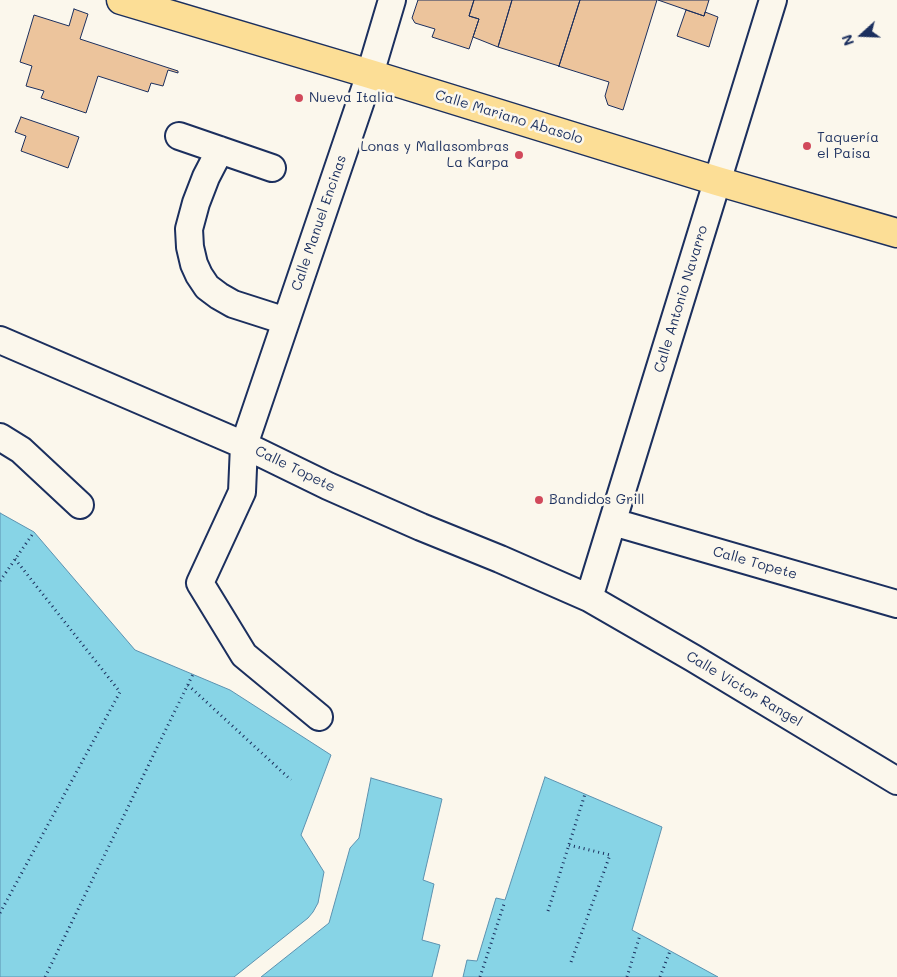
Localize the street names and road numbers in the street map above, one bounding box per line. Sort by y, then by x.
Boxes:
street label: Calle Mariano Abasolo [433,87,585,147]
street label: Calle Manuel Encinas [288,153,350,293]
street label: Calle Antonio Navarro [651,223,711,375]
street label: Calle Topete [252,442,338,496]
street label: Calle Topete [711,543,799,583]
street label: Calle Victor Rangel [683,648,805,730]

